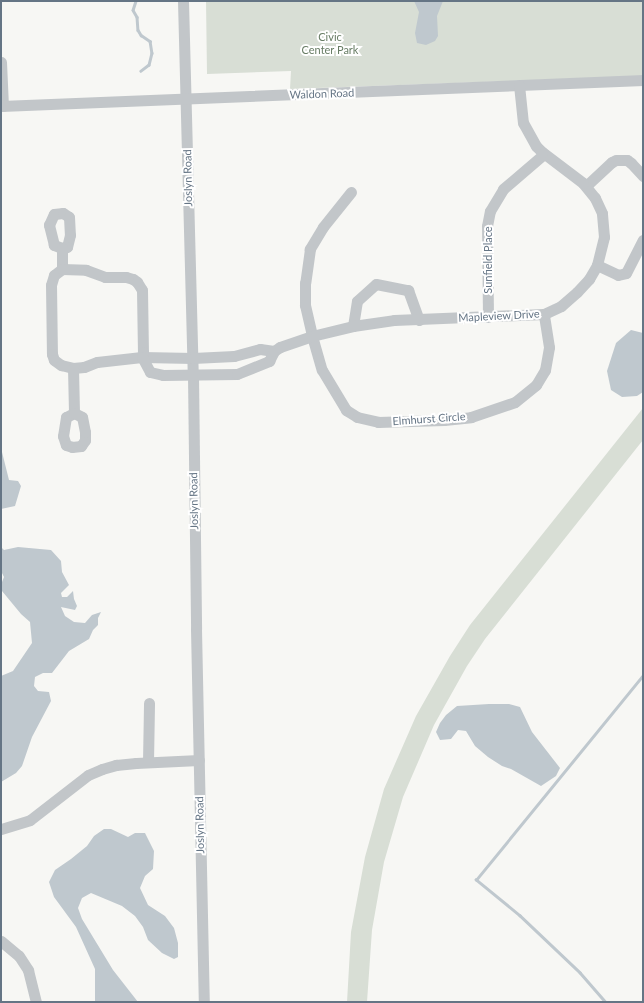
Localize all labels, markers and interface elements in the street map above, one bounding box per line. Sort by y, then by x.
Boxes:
park label: Civic Center Park [301,31,359,57]
street label: Waldon Road [289,86,355,102]
street label: Joslyn Road [181,149,195,207]
street label: Sunfield Place [481,226,495,294]
street label: Mapleview Drive [458,307,540,325]
street label: Elmhurst Circle [392,410,466,428]
street label: Joslyn Road [187,472,201,530]
street label: Joslyn Road [193,796,207,854]

